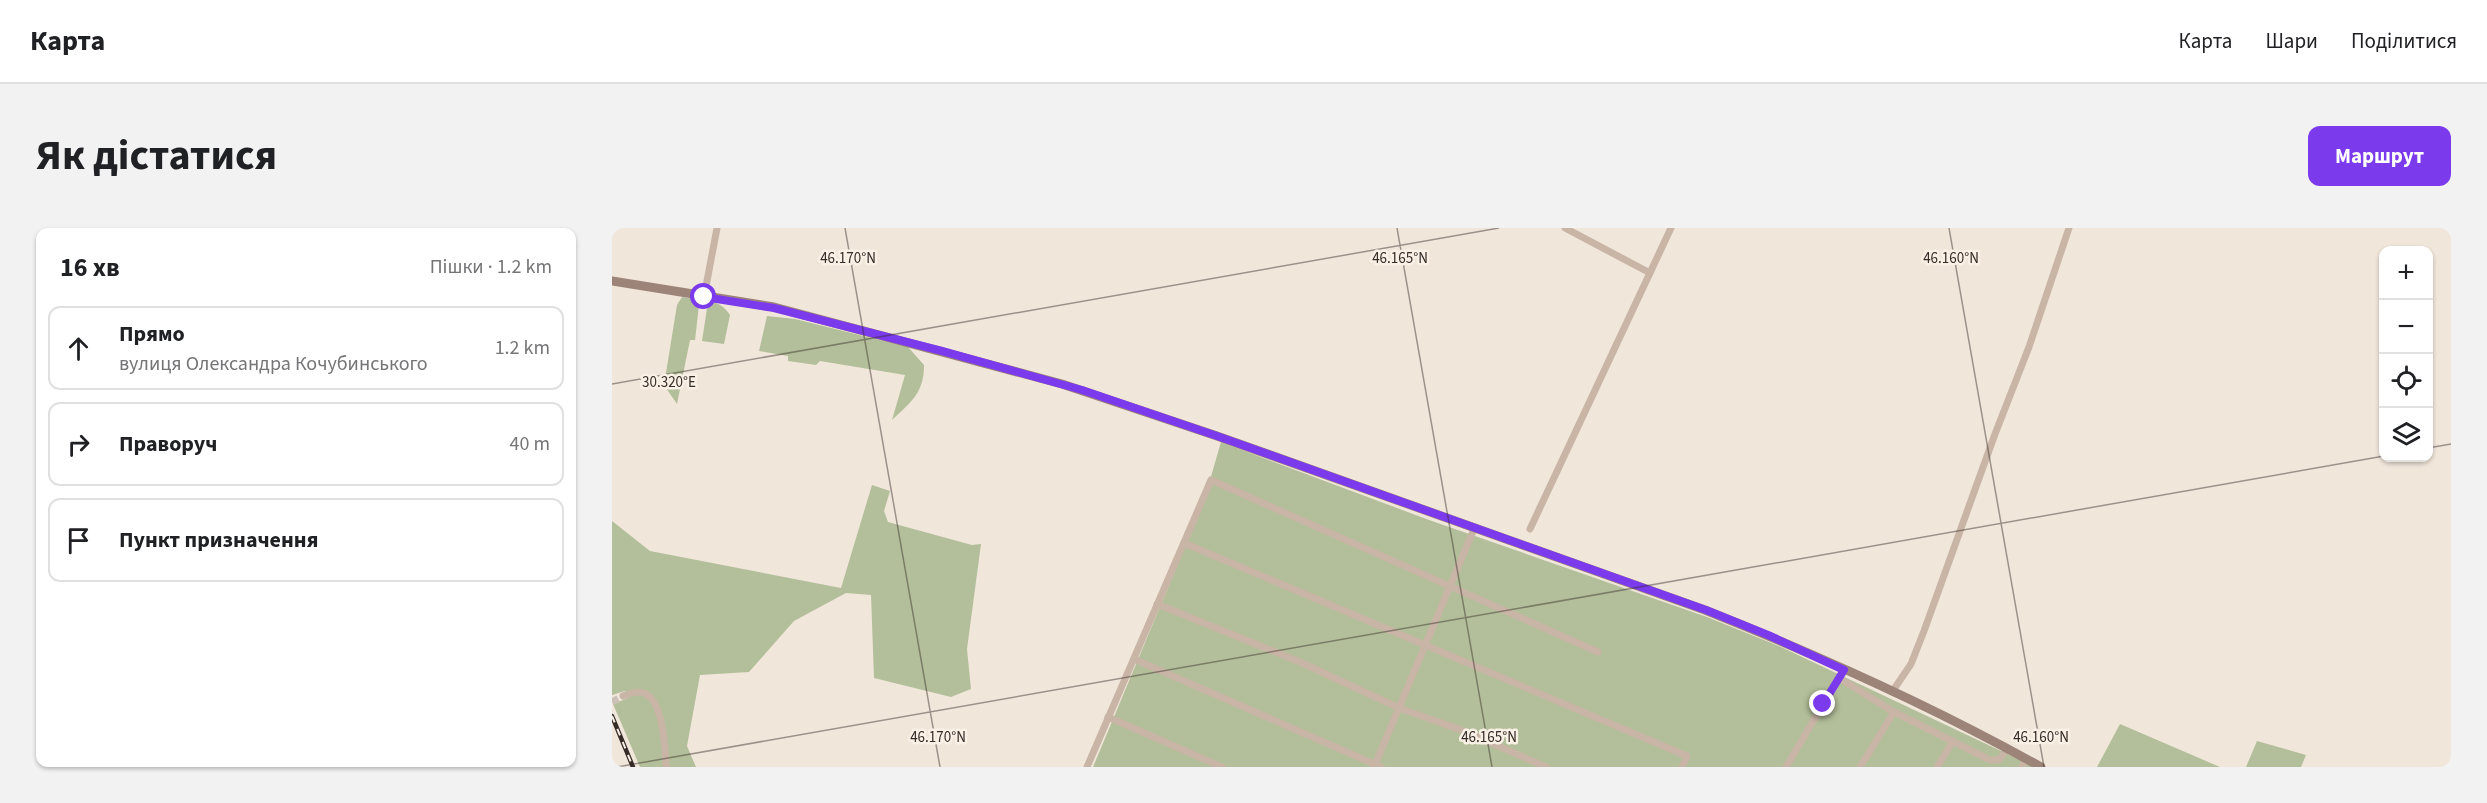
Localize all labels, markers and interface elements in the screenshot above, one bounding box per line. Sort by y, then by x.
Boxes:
text: Карта [30,21,105,61]
text: Карта [2179,26,2232,56]
text: Шари [2265,26,2318,56]
text: Поділитися [2351,26,2457,56]
text: Як дістатися [36,126,277,186]
button: Маршрут [2308,126,2451,186]
map controls [2379,246,2433,462]
button: + [2379,246,2433,300]
text: 46.170°N [820,248,876,269]
text: 46.165°N [1372,248,1428,269]
text: 46.160°N [1923,248,1979,269]
text: 16 хв [60,249,120,286]
text: Пішки · 1.2 km [430,253,552,281]
route start [690,283,716,309]
button: − [2379,300,2433,354]
text: Прямо [119,318,185,350]
icon: ahead [62,332,95,365]
text: 1.2 km [495,334,550,362]
text: вулиця Олександра Кочубинського [119,350,428,378]
button: locate [2379,354,2433,408]
text: 30.320°E [642,372,696,393]
button: layers [2379,408,2433,462]
icon: right [62,428,95,461]
text: Праворуч [119,428,217,460]
text: 40 m [510,430,550,458]
icon: arrive [62,524,95,557]
text: Пункт призначення [119,524,319,556]
route end [1809,690,1835,716]
text: 46.170°N [910,727,966,748]
text: 46.165°N [1461,727,1517,748]
text: 46.160°N [2013,727,2069,748]

